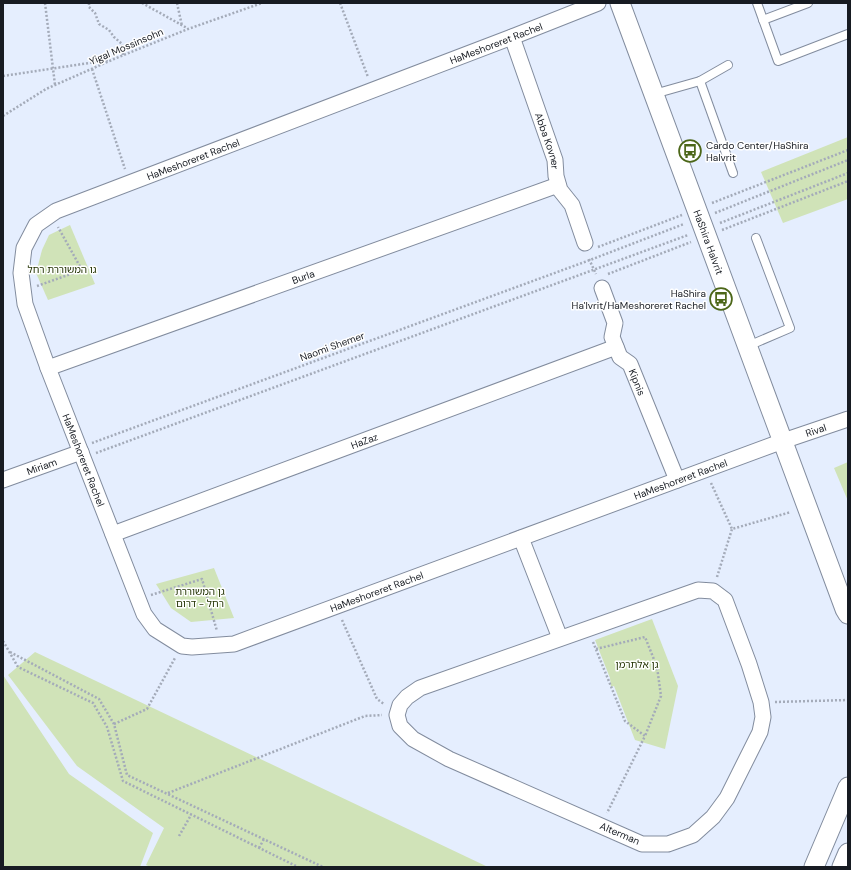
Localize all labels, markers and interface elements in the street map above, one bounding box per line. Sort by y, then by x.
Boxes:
street label: HaMeshoreret Rachel [448,20,544,67]
street label: Yigal Mossinsohn [87,25,165,68]
street label: Abba Kovner [532,111,562,170]
street label: HaMeshoreret Rachel [145,136,241,183]
bus stop icon: Cardo Center/HaShira HaIvrit [677,138,703,164]
place label: Cardo Center/HaShira HaIvrit [706,139,809,164]
street label: HaShira HaIvrit [690,208,726,276]
park label: גו המשוררת רחל [27,263,97,276]
street label: Burla [290,267,316,287]
bus stop icon: HaShira Ha'Ivrit/HaMeshoreret Rachel [708,286,734,312]
place label: HaShira Ha'Ivrit/HaMeshoreret Rachel [572,287,706,312]
street label: Naomi Shemer [298,329,367,364]
street label: Kipnis [626,367,648,398]
street label: HaMeshoreret Rachel [59,412,107,508]
street label: Rival [804,421,828,440]
street label: HaZaz [349,430,380,452]
street label: Miriam [25,455,59,478]
street label: HaMeshoreret Rachel [632,456,729,503]
street label: HaMeshoreret Rachel [328,569,425,615]
park label: גן המשוררת רחל - דרום [175,585,225,610]
park label: גן אלתרמן [616,658,659,671]
street label: Alterman [598,819,642,848]

